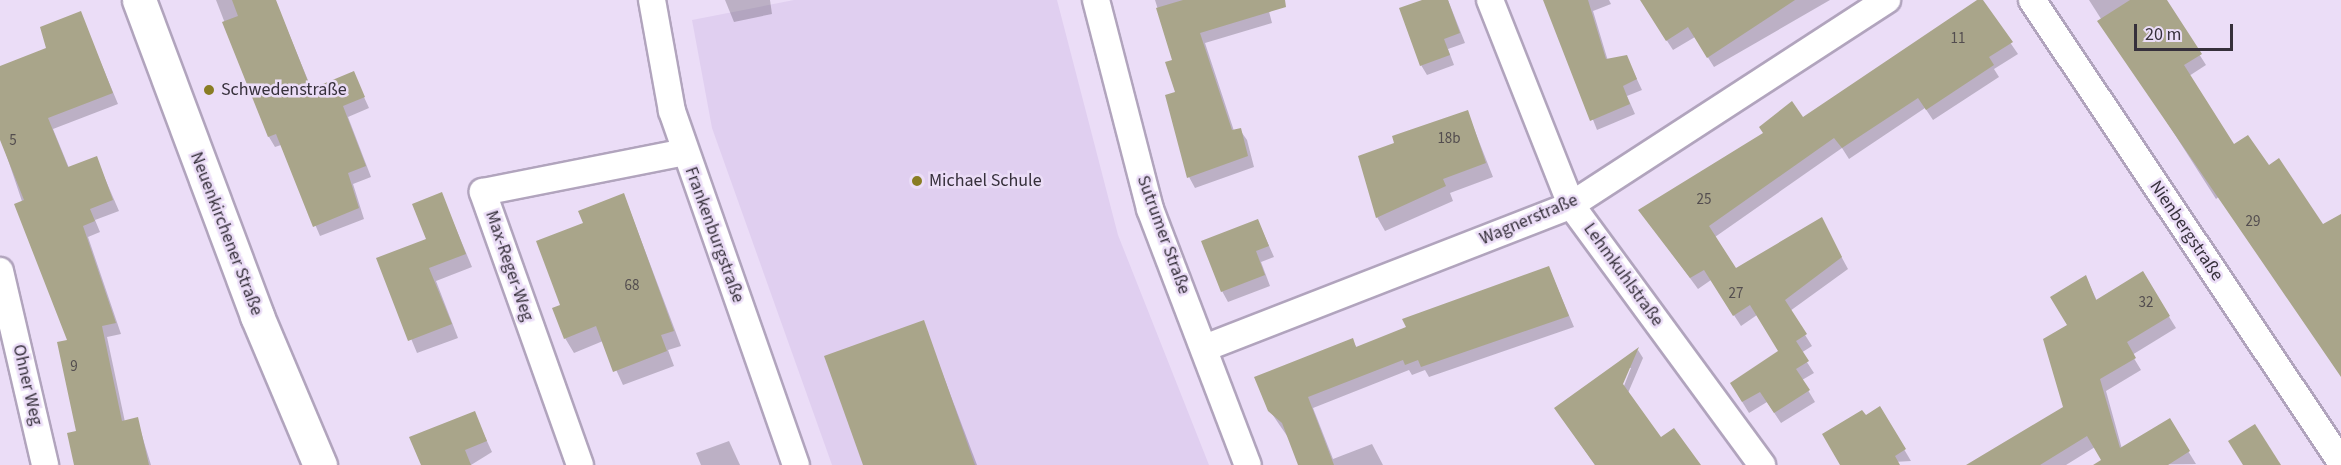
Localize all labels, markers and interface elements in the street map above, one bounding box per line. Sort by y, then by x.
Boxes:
scale bar [2137,12,2236,50]
text: 20 m [2145,22,2181,47]
house number: 11 [1951,30,1965,48]
place label: Schwedenstraße [221,79,347,101]
marker: Schwedenstraße [202,83,216,97]
house number: 18b [1437,130,1461,148]
house number: 5 [9,132,17,150]
street label: Neuenkirchener Straße [185,149,267,319]
street label: Frankenburgstraße [679,164,749,306]
place label: Michael Schule [929,170,1042,192]
street label: Sutrumer Straße [1132,173,1194,297]
marker: Michael Schule [910,174,924,188]
street label: Nienbergstraße [2145,177,2227,285]
street label: Wagnerstraße [1477,190,1581,250]
house number: 25 [1697,191,1711,209]
street label: Max-Reger-Weg [480,208,538,324]
house number: 29 [2246,213,2260,231]
street label: Lehmkuhlstraße [1578,219,1668,331]
house number: 68 [625,277,639,295]
house number: 27 [1729,285,1743,303]
house number: 32 [2139,294,2153,312]
street label: Ohner Weg [7,342,47,428]
house number: 9 [70,358,78,376]

